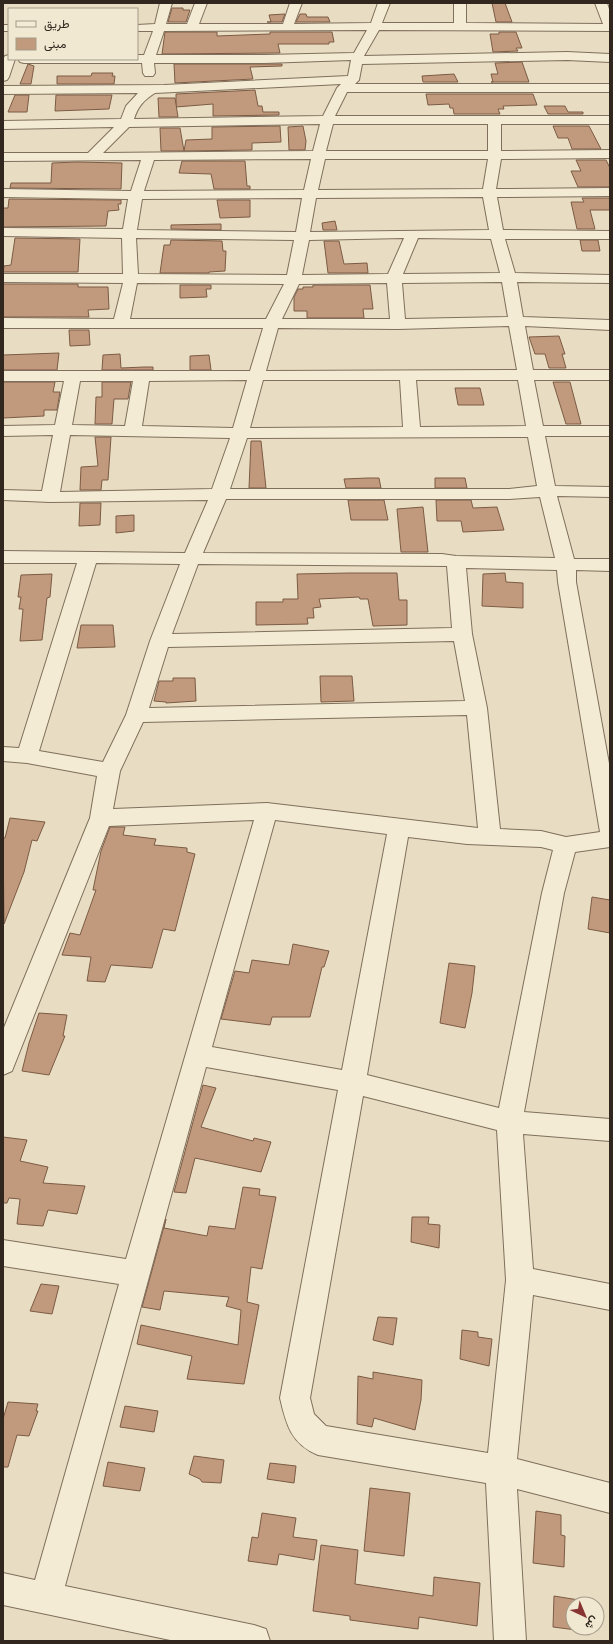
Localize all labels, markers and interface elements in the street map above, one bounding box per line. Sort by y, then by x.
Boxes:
legend [8,8,138,60]
text: طريق [44,17,70,32]
text: مبنى [44,37,66,52]
north arrow [565,1596,605,1636]
text: ش [582,1614,601,1632]

